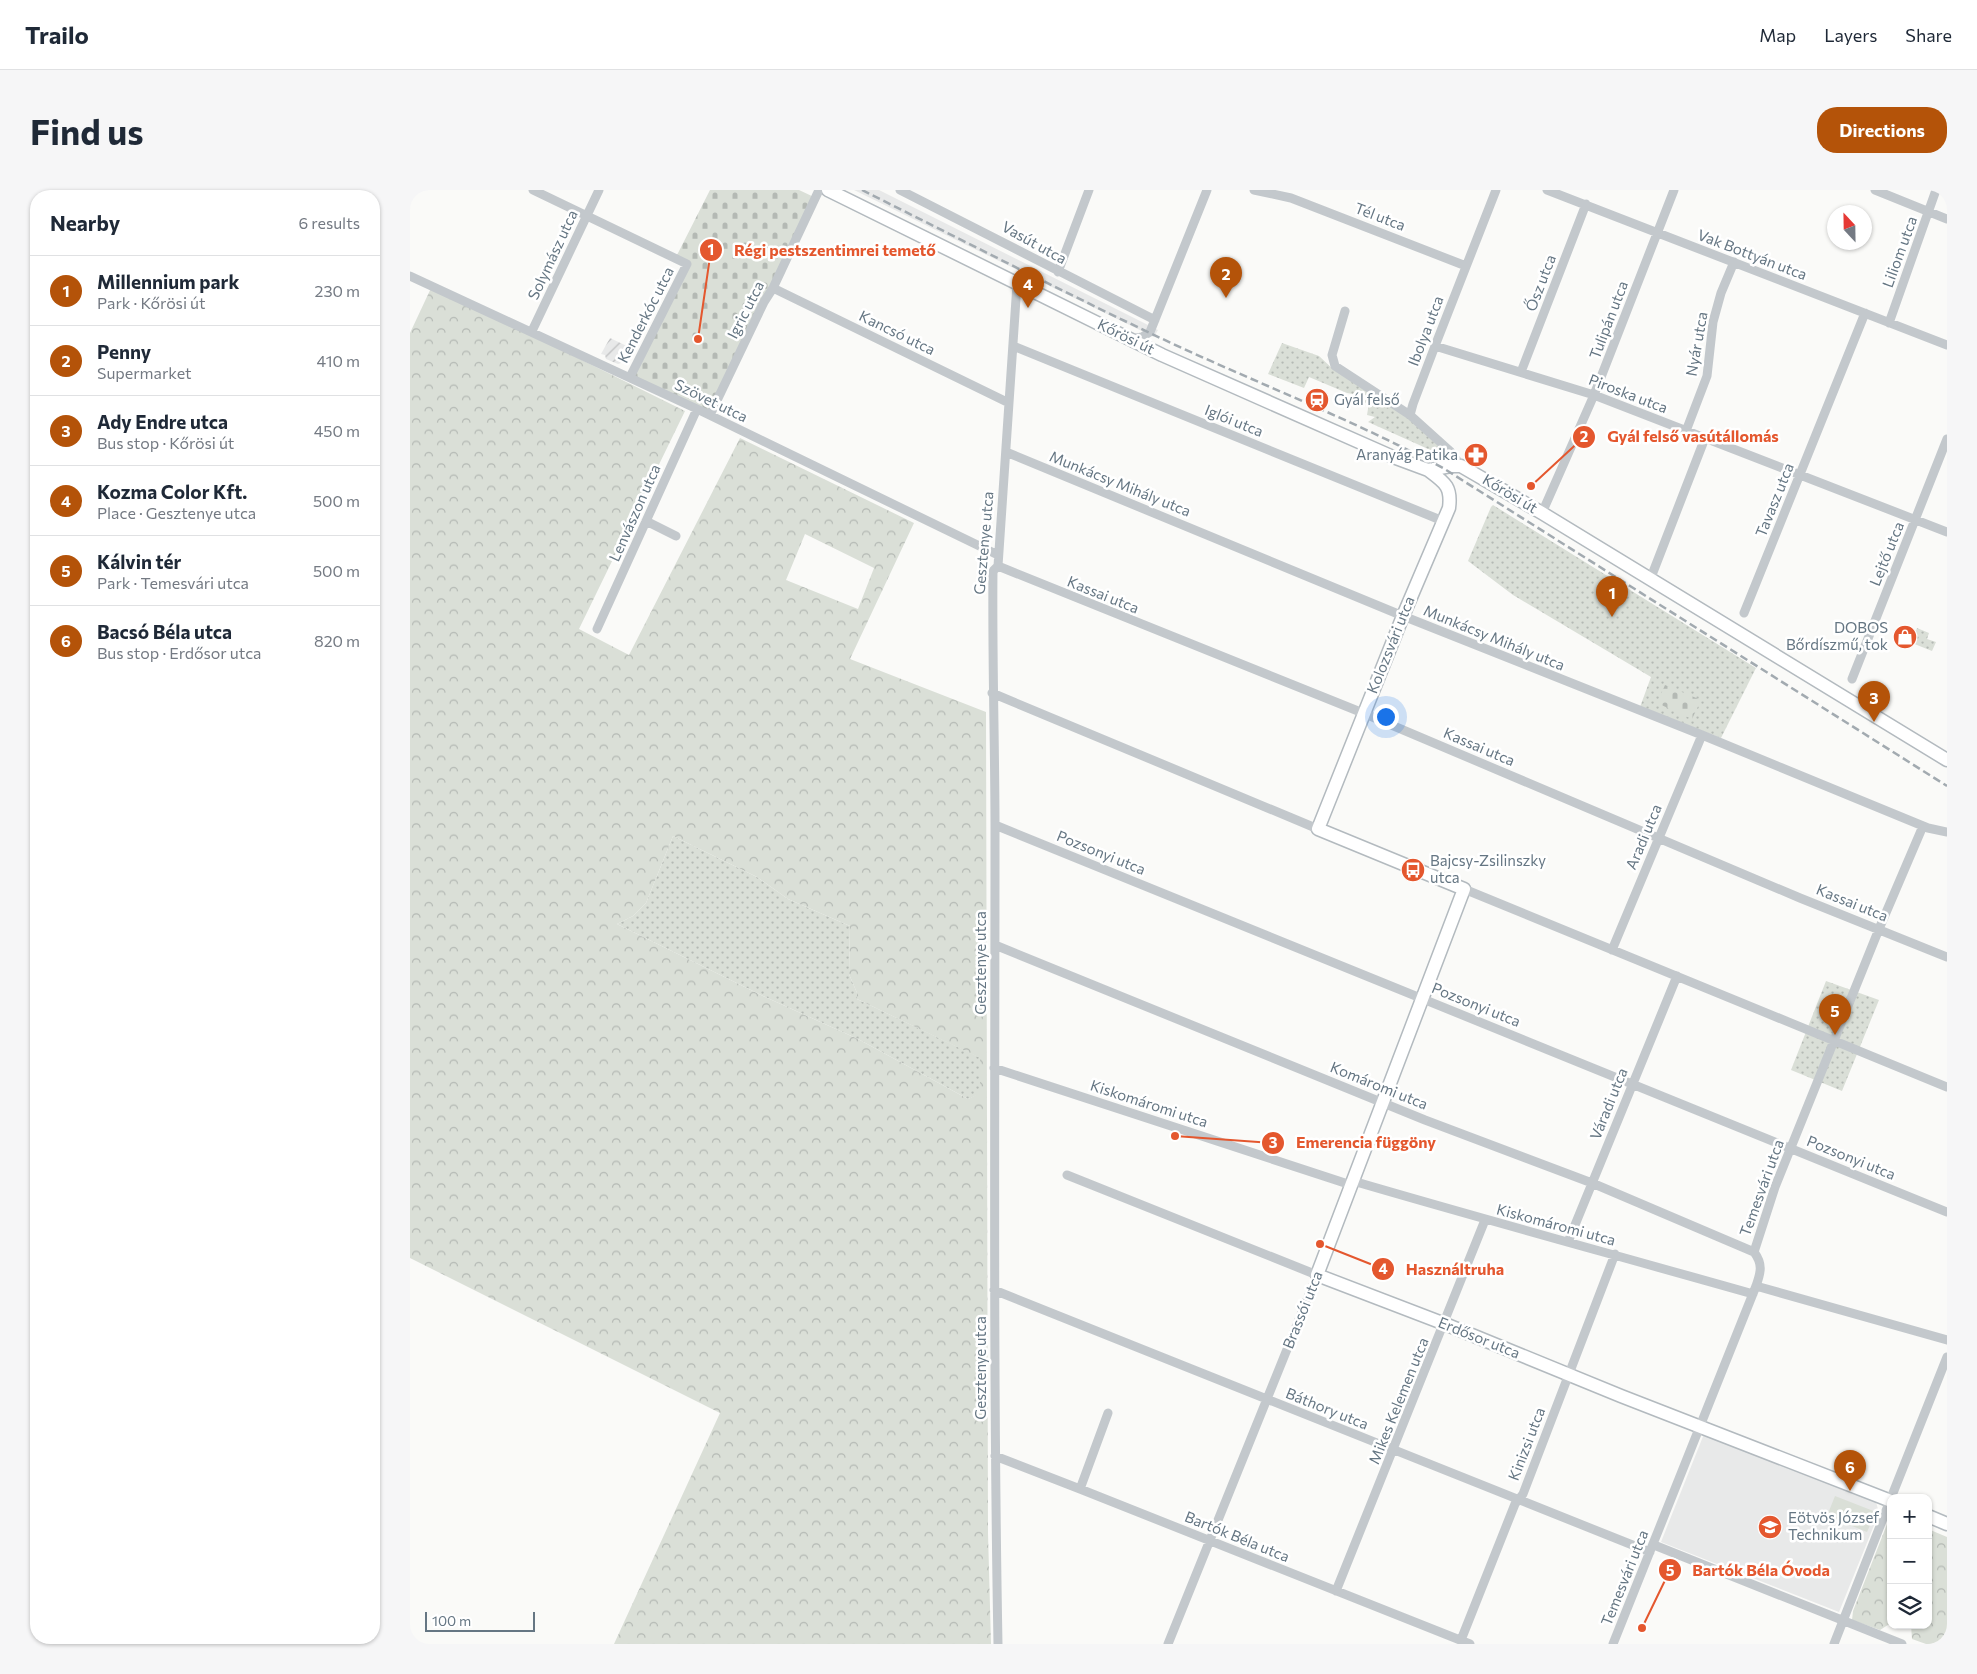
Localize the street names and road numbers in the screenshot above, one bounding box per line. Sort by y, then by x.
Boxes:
street label: Tél utca [1353,198,1408,234]
street label: Solymász utca [523,207,581,302]
street label: Liliom utca [1878,213,1920,290]
street label: Vasút utca [999,217,1070,267]
street label: Vak Bottyán utca [1695,225,1810,283]
street label: Ősz utca [1520,251,1559,313]
street label: Kenderkóc utca [613,264,677,366]
street label: Igric utca [723,278,767,341]
street label: Tulipán utca [1585,278,1631,361]
street label: Ibolya utca [1403,293,1447,368]
street label: Kancsó utca [857,306,938,358]
street label: Nyár utca [1681,310,1711,378]
street label: Kőrösi út [1095,315,1158,358]
street label: Piroska utca [1586,370,1670,416]
street label: Szövet utca [672,375,751,425]
street label: Iglói utca [1202,400,1266,440]
street label: Munkácsy Mihály utca [1047,447,1194,520]
street label: Tavasz utca [1751,460,1797,539]
street label: Lenvászon utca [605,461,664,564]
street label: Kőrösi út [1480,470,1541,517]
street label: Gesztenye utca [970,491,996,595]
street label: Lejtő utca [1865,519,1907,588]
street label: Kassai utca [1065,572,1142,617]
street label: Kolozsvári utca [1362,593,1418,696]
street label: Munkácsy Mihály utca [1421,601,1568,674]
street label: Kassai utca [1441,723,1518,769]
street label: Aradi utca [1621,801,1665,872]
street label: Pozsonyi utca [1054,826,1148,878]
street label: Kassai utca [1814,880,1891,925]
street label: Gesztenye utca [971,911,989,1015]
street label: Pozsonyi utca [1429,978,1523,1030]
street label: Komáromi utca [1328,1057,1431,1113]
street label: Váradi utca [1585,1065,1631,1142]
street label: Kiskomáromi utca [1088,1076,1210,1131]
street label: Pozsonyi utca [1804,1131,1898,1183]
street label: Temesvári utca [1735,1137,1787,1239]
street label: Kiskomáromi utca [1495,1199,1618,1249]
street label: Brassói utca [1278,1268,1326,1351]
street label: Erdősor utca [1436,1313,1523,1362]
street label: Gesztenye utca [971,1316,989,1420]
street label: Mikes Kelemen utca [1364,1335,1432,1467]
street label: Báthory utca [1283,1383,1371,1433]
street label: Kinizsi utca [1504,1404,1548,1483]
street label: Bartók Béla utca [1182,1507,1292,1565]
street label: Temesvári utca [1597,1527,1651,1628]

